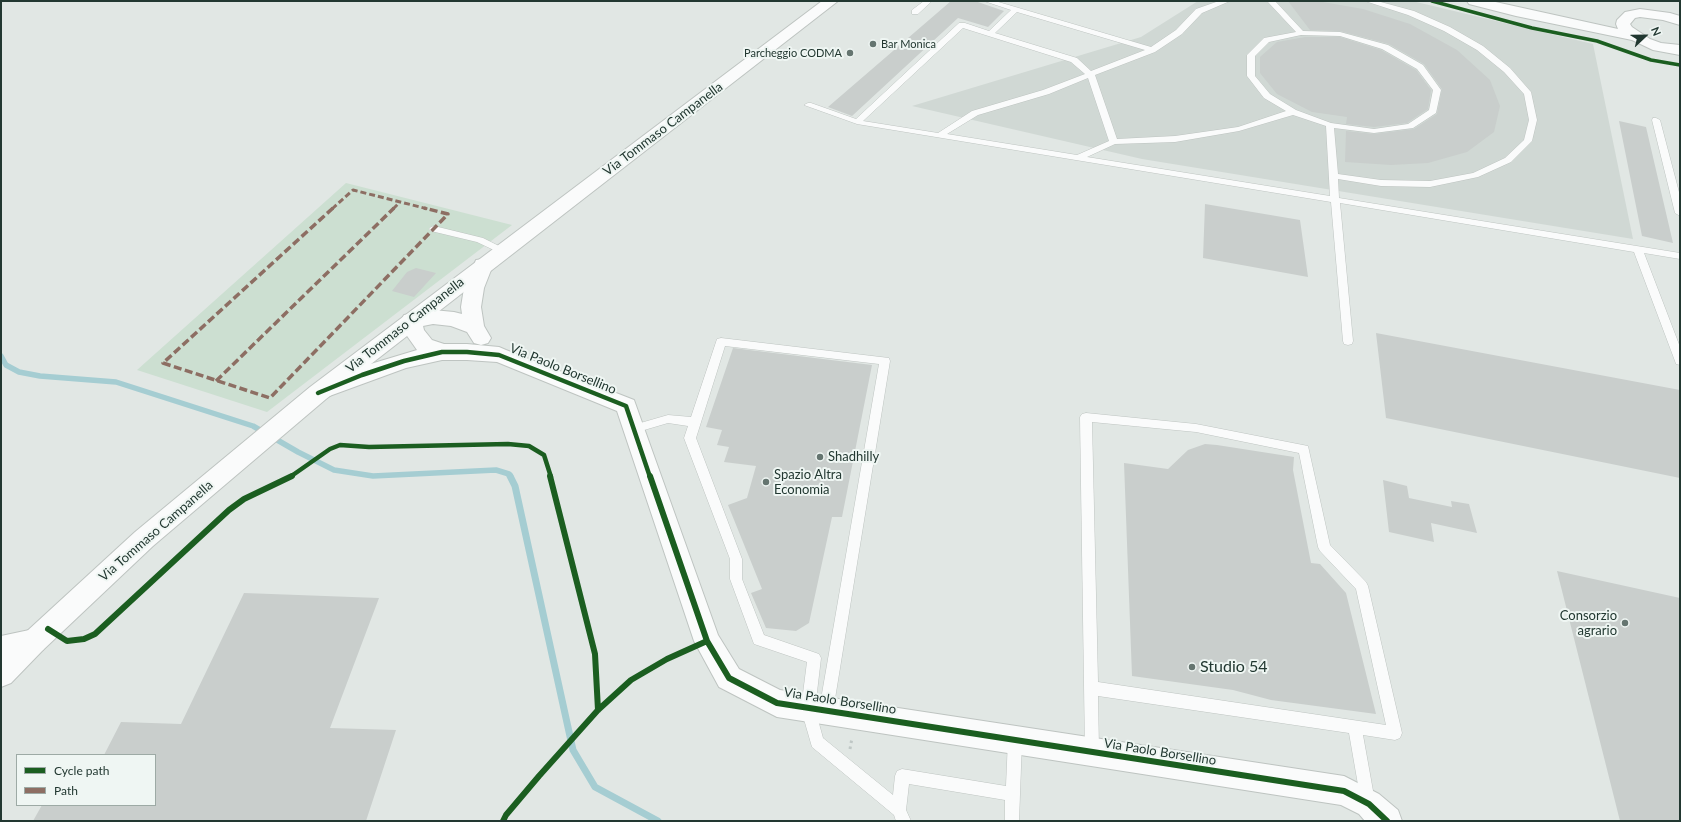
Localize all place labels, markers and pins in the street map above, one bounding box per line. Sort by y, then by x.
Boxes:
place label: Bar Monica [881,37,936,51]
marker: Bar Monica [868,39,878,49]
place label: Parcheggio CODMA [744,46,842,60]
marker: Parcheggio CODMA [845,48,855,58]
place label: Shadhilly [828,449,879,465]
marker: Shadhilly [815,452,825,462]
place label: Spazio Altra Economia [774,467,842,498]
marker: Spazio Altra Economia [761,477,771,487]
place label: Consorzio agrario [1560,608,1617,639]
marker: Consorzio agrario [1620,618,1630,628]
place label: Studio 54 [1200,657,1268,677]
marker: Studio 54 [1187,662,1197,672]

